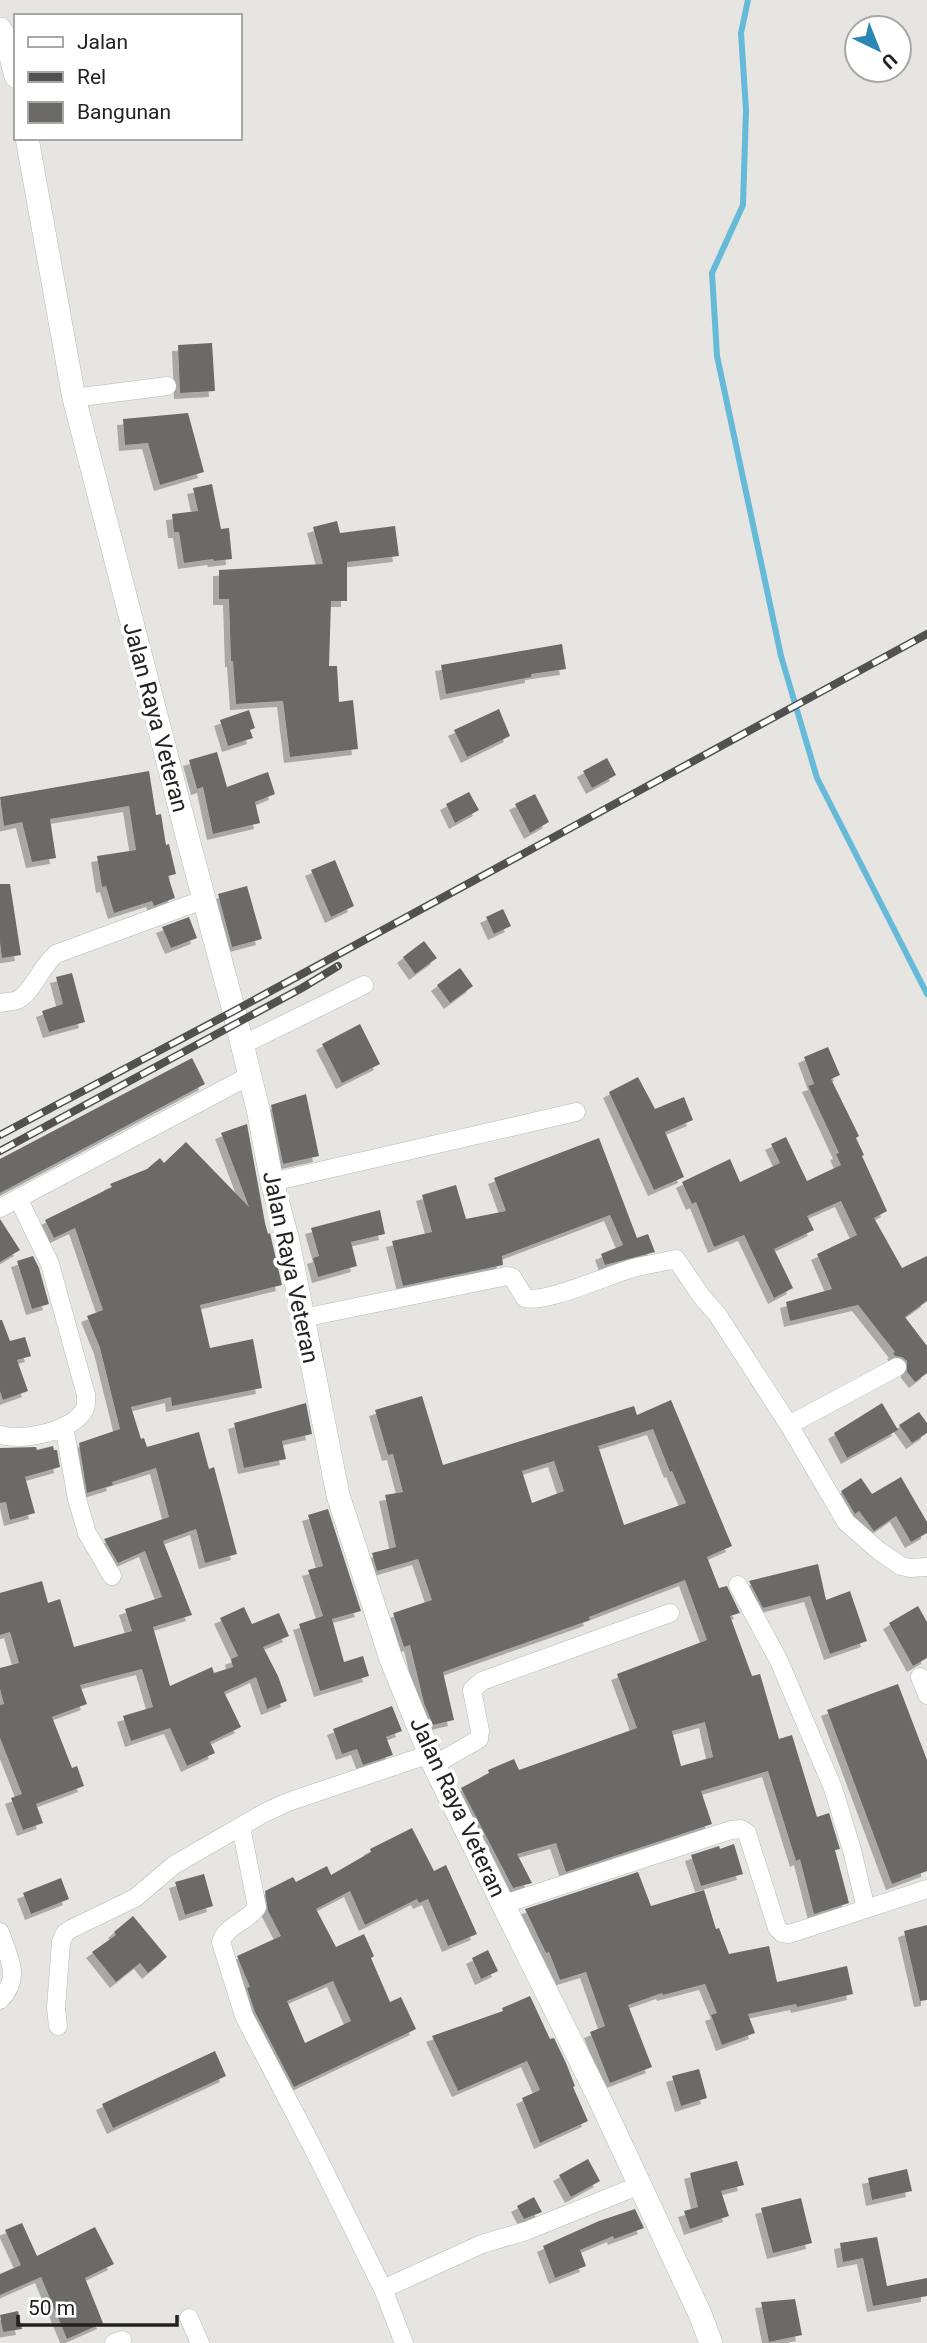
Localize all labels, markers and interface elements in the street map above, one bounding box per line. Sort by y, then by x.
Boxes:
legend [14,14,242,140]
north arrow [843,14,913,84]
text: Jalan [77,30,128,54]
text: U [877,48,902,74]
text: Rel [77,65,106,89]
text: Bangunan [77,100,171,124]
street label: Jalan Raya Veteran [117,619,194,815]
street label: Jalan Raya Veteran [257,1169,324,1366]
street label: Jalan Raya Veteran [404,1713,511,1902]
scale bar [18,2284,177,2328]
text: 50 m [28,2296,75,2320]

